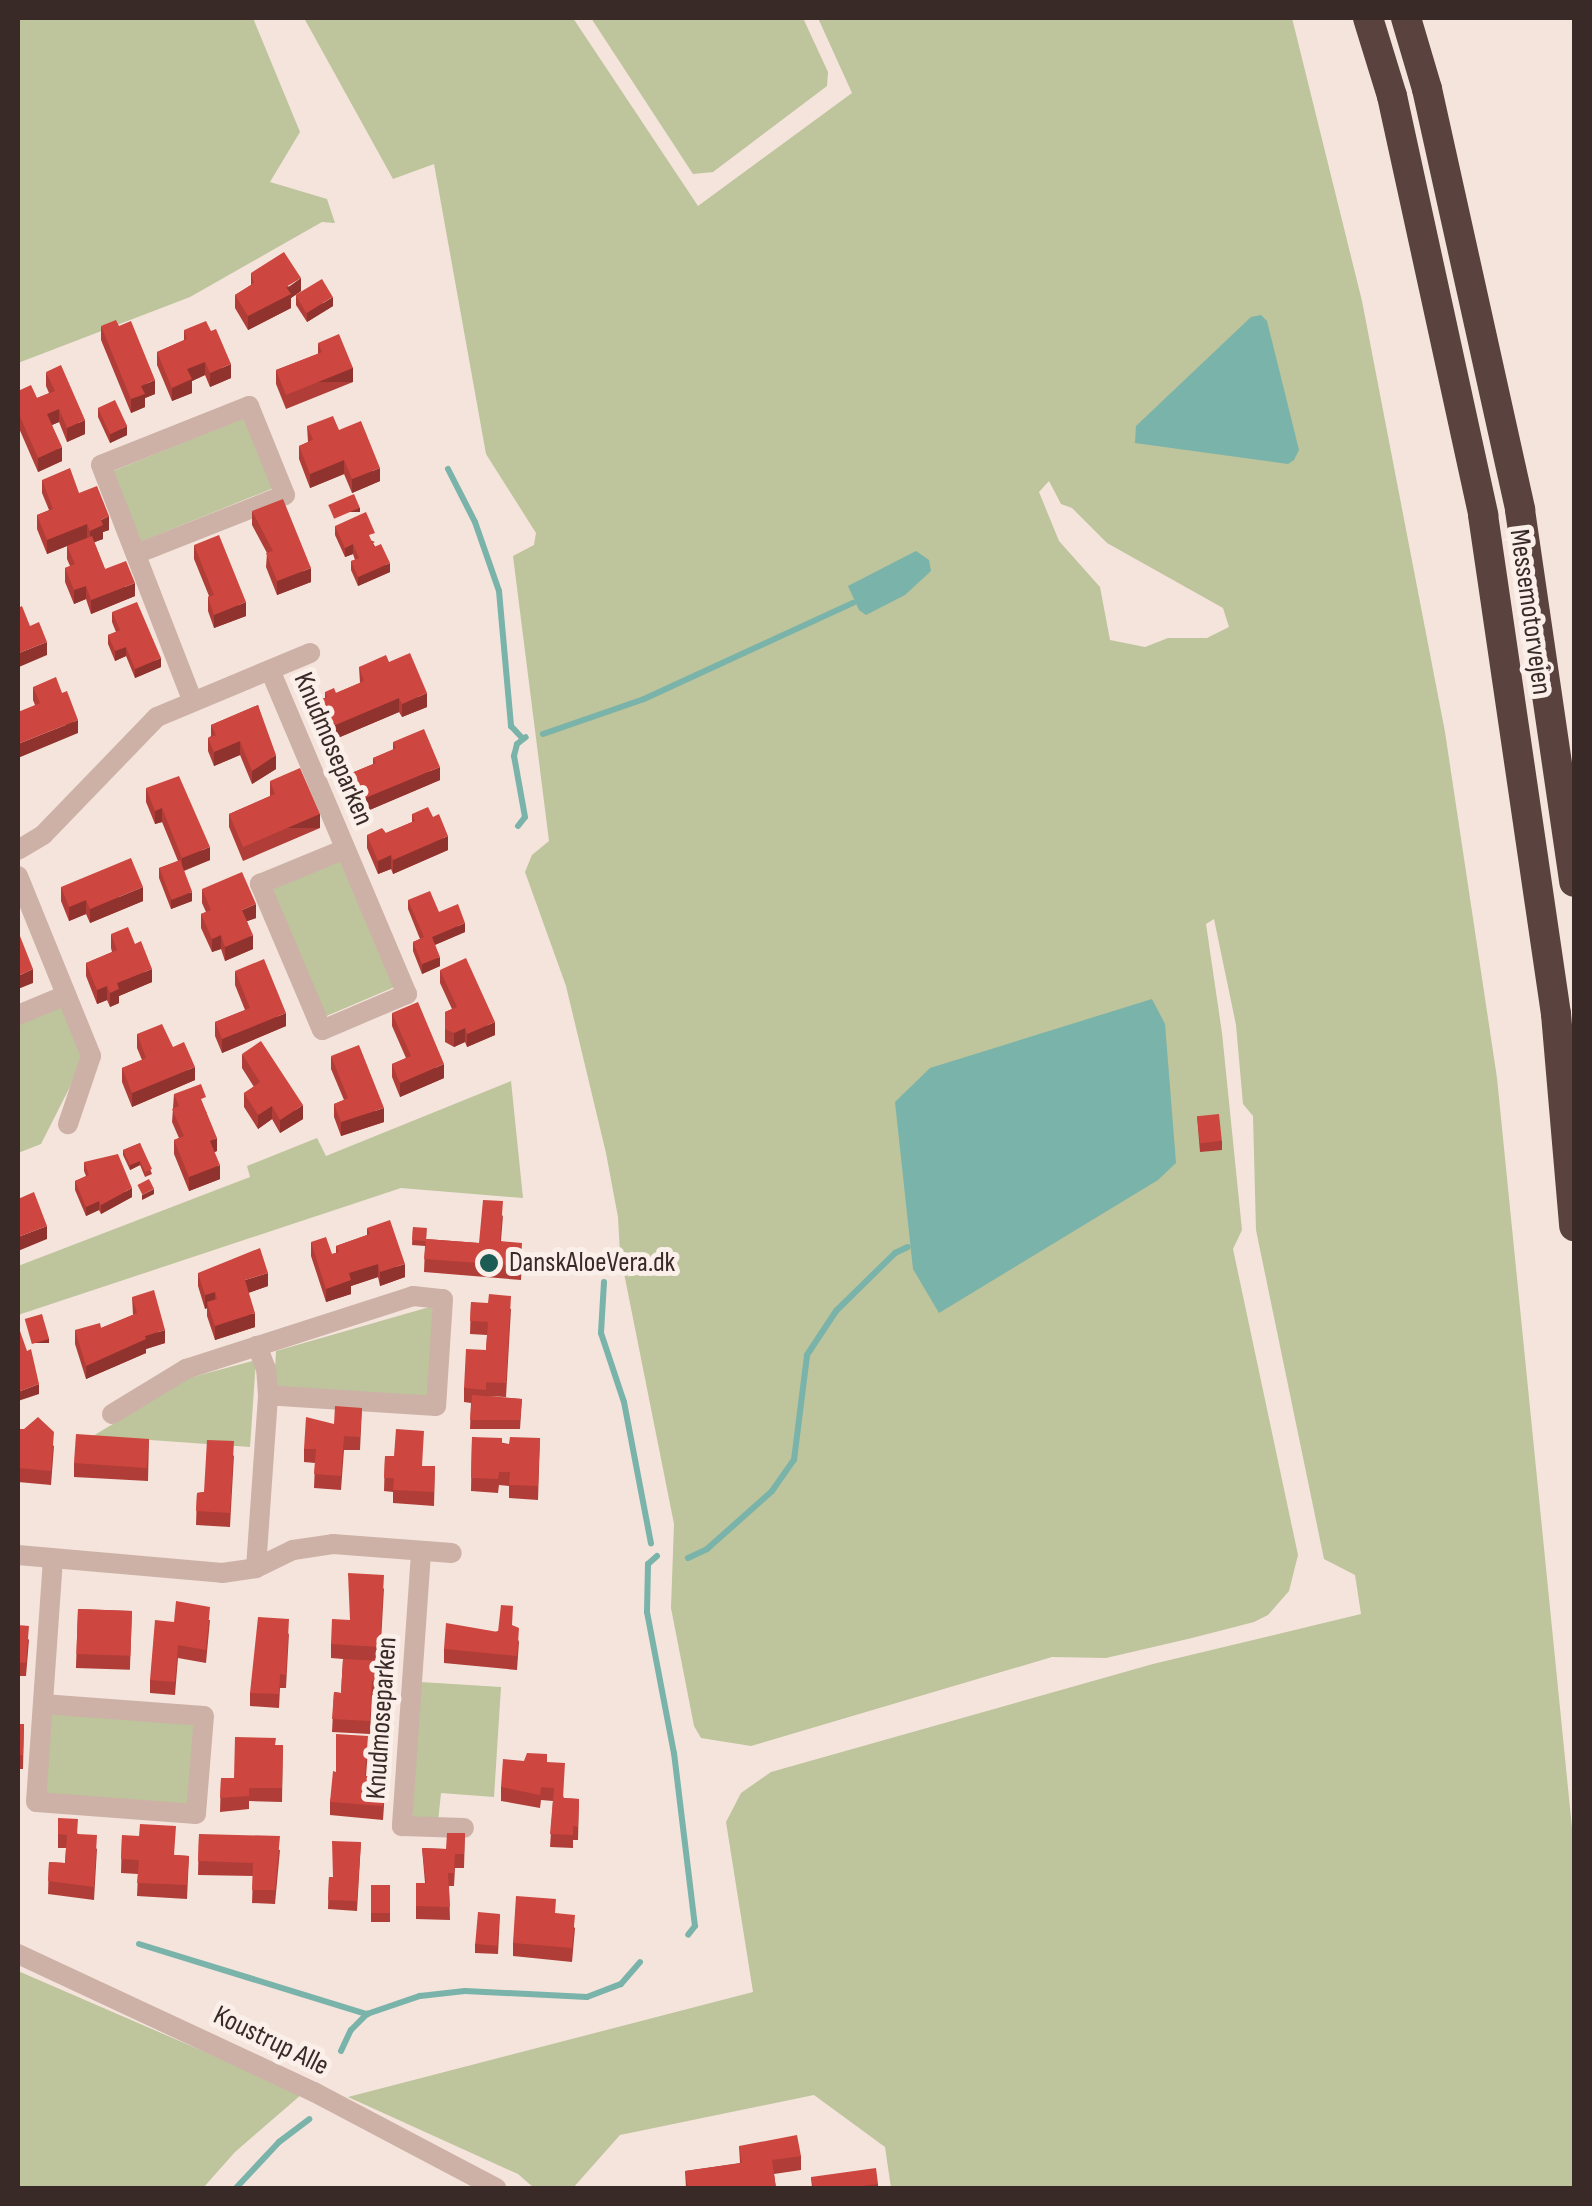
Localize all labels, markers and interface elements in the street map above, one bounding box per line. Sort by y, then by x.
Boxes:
street label: Messemotorvejen [1502,527,1558,697]
street label: Knudmoseparken [286,668,380,830]
place label: DanskAloeVera.dk [509,1246,675,1280]
marker: DanskAloeVera.dk [478,1252,500,1274]
street label: Knudmoseparken [360,1636,404,1800]
street label: Koustrup Alle [208,1999,334,2083]

